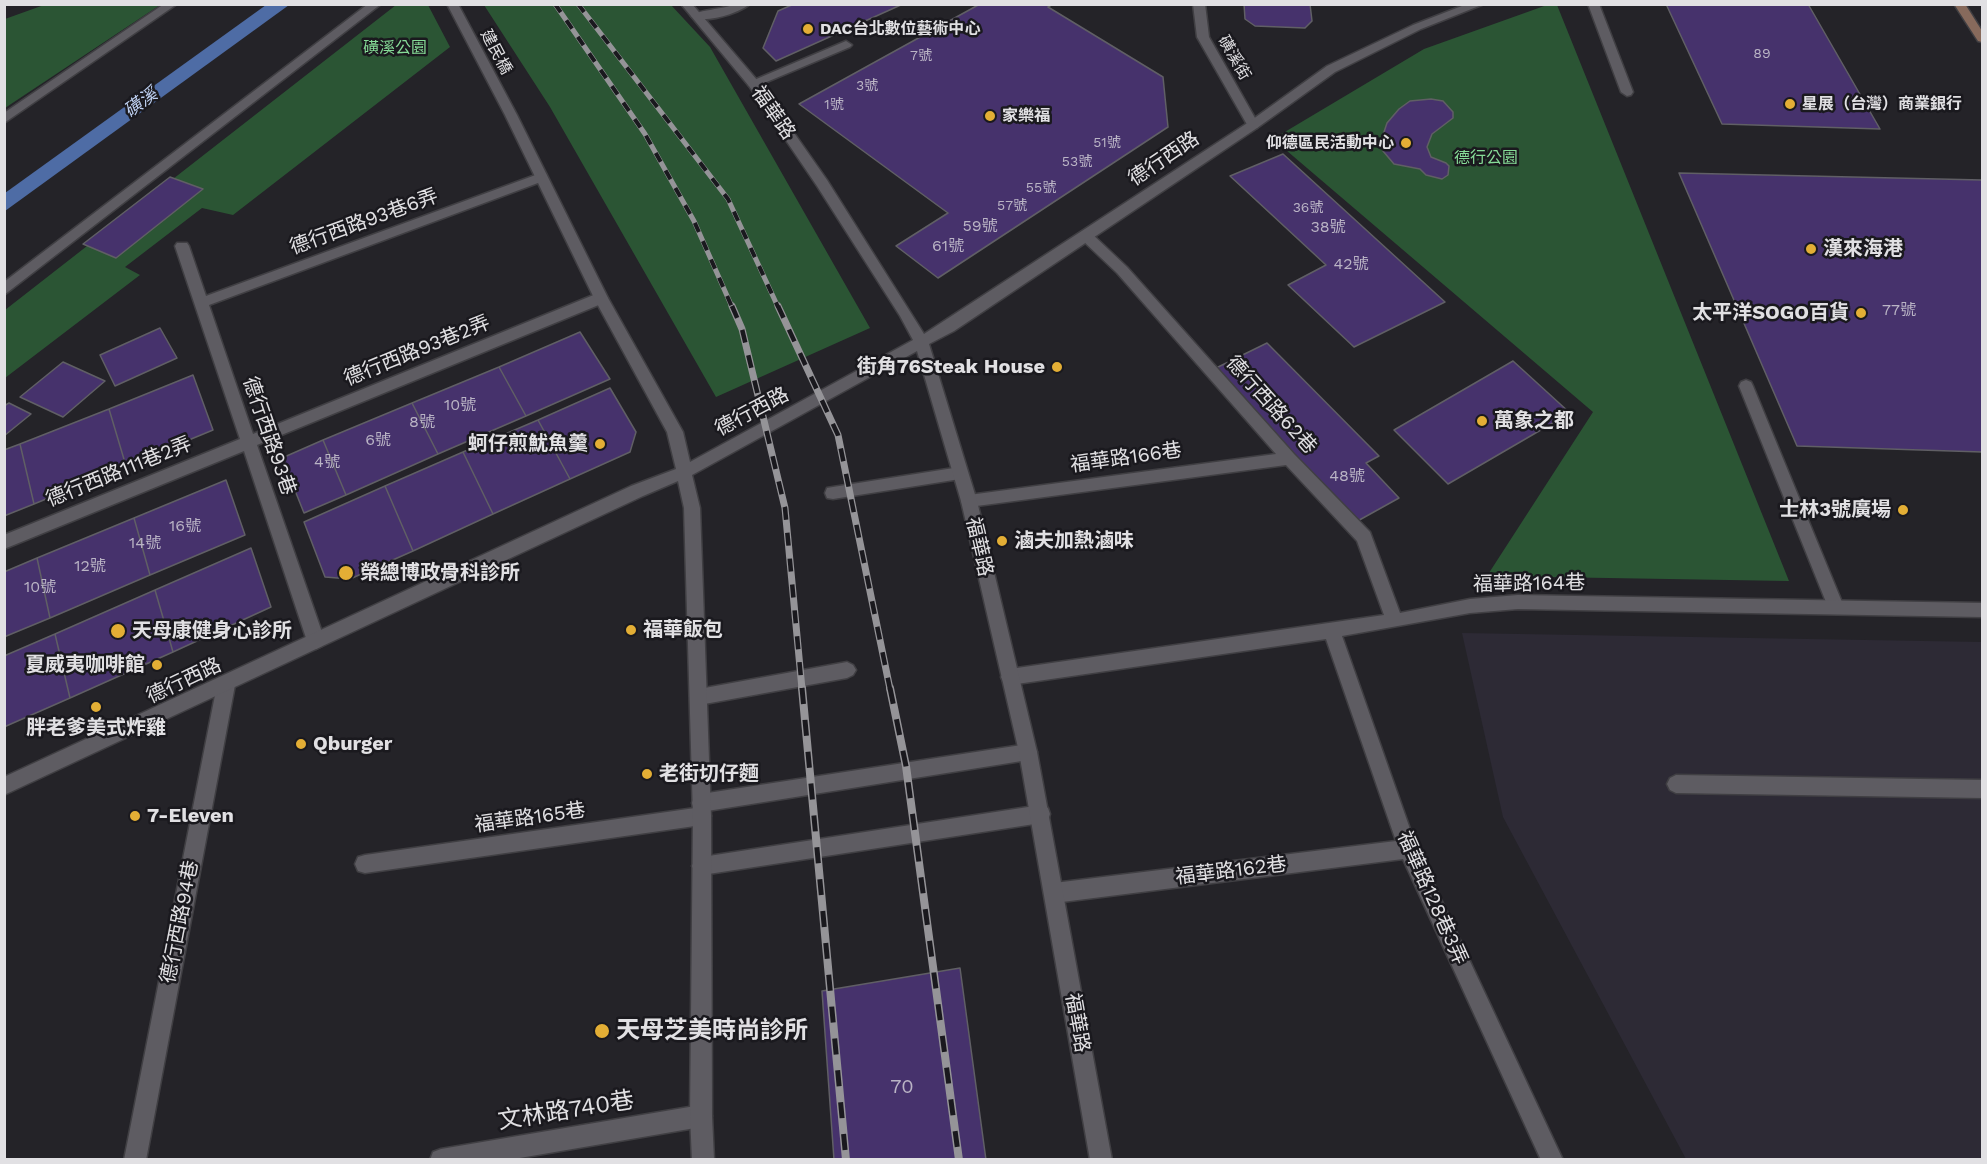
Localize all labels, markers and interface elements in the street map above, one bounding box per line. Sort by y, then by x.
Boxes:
place label: DAC台北數位藝術中心 [820,19,980,39]
marker: DAC台北數位藝術中心 [801,22,815,36]
street label: 建民橋 [476,26,516,78]
street label: 磺溪街 [1214,32,1254,84]
park label: 磺溪公園 [363,38,427,58]
house number: 89 [1753,46,1771,62]
house number: 7號 [910,48,932,64]
house number: 3號 [856,78,878,94]
street label: 福華路 [746,82,800,144]
water label: 磺溪 [120,84,162,122]
place label: 星展（台灣）商業銀行 [1802,94,1962,114]
house number: 1號 [824,97,844,113]
marker: 星展（台灣）商業銀行 [1783,97,1797,111]
place label: 家樂福 [1002,106,1050,126]
marker: 家樂福 [983,109,997,123]
street label: 德行西路 [1124,127,1204,191]
place label: 仰德區民活動中心 [1266,133,1394,153]
house number: 51號 [1093,135,1121,151]
marker: 仰德區民活動中心 [1399,136,1413,150]
park label: 德行公園 [1454,148,1518,168]
house number: 53號 [1062,154,1092,170]
house number: 55號 [1026,180,1056,196]
street label: 德行西路93巷6弄 [287,184,441,260]
house number: 57號 [997,198,1027,214]
house number: 36號 [1293,200,1323,216]
house number: 59號 [962,216,998,236]
house number: 38號 [1310,217,1346,237]
house number: 61號 [932,236,964,256]
place label: 漢來海港 [1823,237,1903,261]
marker: 漢來海港 [1804,242,1818,256]
house number: 42號 [1333,254,1369,274]
house number: 77號 [1882,300,1916,320]
place label: 太平洋SOGO百貨 [1692,301,1849,325]
marker: 太平洋SOGO百貨 [1854,306,1868,320]
street label: 德行西路93巷2弄 [341,311,493,391]
street label: 德行西路62巷 [1221,351,1321,459]
place label: 街角76Steak House [857,355,1045,379]
marker: 街角76Steak House [1050,360,1064,374]
street label: 德行西路93巷 [238,374,300,498]
street label: 德行西路 [711,383,793,441]
house number: 10號 [444,395,476,415]
place label: 萬象之都 [1494,409,1574,433]
house number: 8號 [409,412,435,432]
marker: 萬象之都 [1475,414,1489,428]
house number: 6號 [365,430,391,450]
street label: 德行西路111巷2弄 [43,432,195,512]
place label: 蚵仔煎魷魚羹 [468,432,588,456]
marker: 蚵仔煎魷魚羹 [593,437,607,451]
street label: 福華路166巷 [1069,438,1183,478]
house number: 4號 [314,452,340,472]
house number: 48號 [1329,466,1365,486]
place label: 士林3號廣場 [1779,498,1891,522]
marker: 士林3號廣場 [1896,503,1910,517]
street label: 福華路 [961,515,997,579]
house number: 16號 [169,516,201,536]
place label: 滷夫加熱滷味 [1014,529,1134,553]
house number: 14號 [129,533,161,553]
marker: 滷夫加熱滷味 [995,534,1009,548]
house number: 12號 [74,556,106,576]
place label: 榮總博政骨科診所 [360,561,520,585]
marker: 榮總博政骨科診所 [337,564,355,582]
street label: 福華路164巷 [1473,571,1585,597]
house number: 10號 [24,577,56,597]
place label: 福華飯包 [643,618,723,642]
place label: 天母康健身心診所 [132,619,292,643]
marker: 天母康健身心診所 [109,622,127,640]
marker: 福華飯包 [624,623,638,637]
place label: 夏威夷咖啡館 [25,653,145,677]
street label: 德行西路 [143,653,225,709]
marker: 夏威夷咖啡館 [150,658,164,672]
marker: 胖老爹美式炸雞 [89,700,103,714]
place label: 胖老爹美式炸雞 [26,716,166,740]
place label: Qburger [313,732,392,756]
marker: Qburger [294,737,308,751]
place label: 老街切仔麵 [659,762,759,786]
marker: 老街切仔麵 [640,767,654,781]
street label: 福華路165巷 [473,798,587,838]
place label: 7-Eleven [147,804,234,828]
marker: 7-Eleven [128,809,142,823]
street label: 福華路128巷3弄 [1392,828,1472,968]
street label: 福華路162巷 [1174,852,1288,890]
street label: 德行西路94巷 [156,859,204,985]
street label: 福華路 [1060,991,1094,1055]
place label: 天母芝美時尚診所 [616,1017,808,1045]
marker: 天母芝美時尚診所 [593,1022,611,1040]
house number: 70 [890,1075,914,1099]
street label: 文林路740巷 [496,1086,636,1136]

